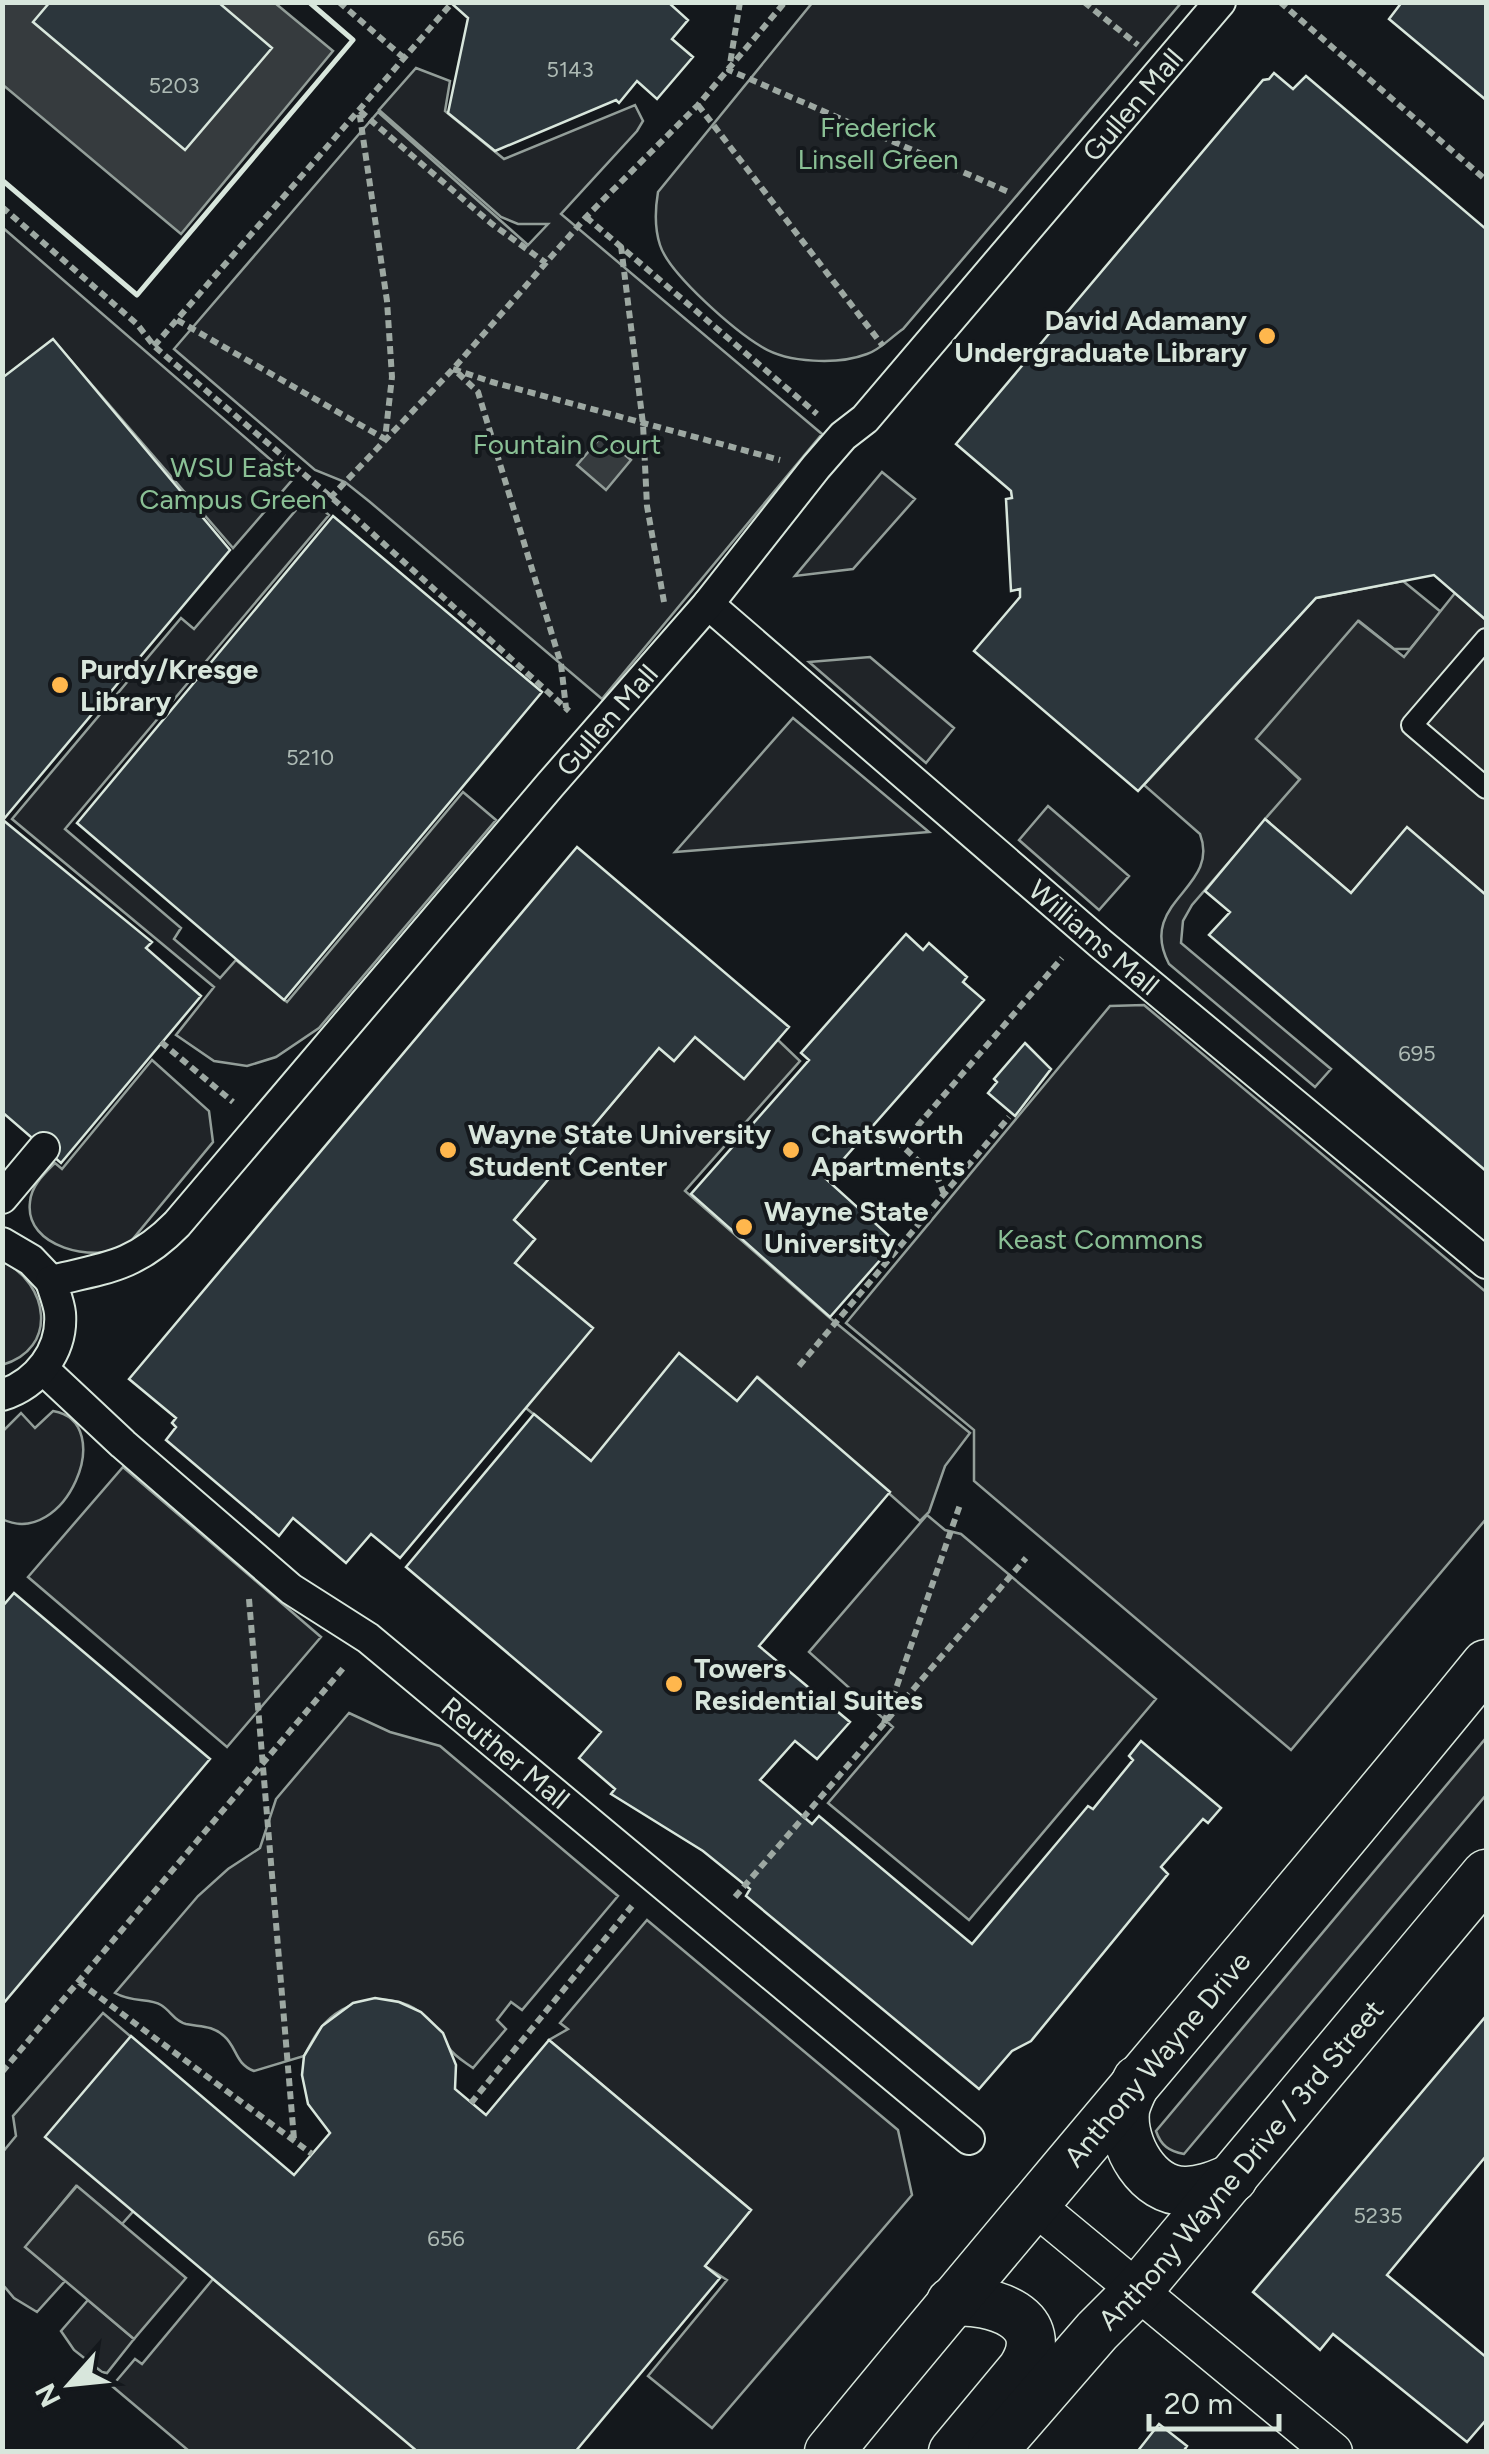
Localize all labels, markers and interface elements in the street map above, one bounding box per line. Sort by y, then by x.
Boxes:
street label: Gullen Mall [1075,41,1190,168]
house number: 5143 [546,56,594,83]
house number: 5203 [148,72,200,99]
park label: Frederick Linsell Green [797,110,959,176]
place label: David Adamany Undergraduate Library [954,303,1248,369]
marker: David Adamany Undergraduate Library [1256,325,1278,347]
park label: Fountain Court [473,427,661,461]
park label: WSU East Campus Green [139,450,327,516]
place label: Purdy/Kresge Library [80,652,258,718]
street label: Gullen Mall [549,657,665,783]
marker: Purdy/Kresge Library [49,674,71,696]
house number: 5210 [286,744,334,771]
street label: Williams Mall [1022,872,1166,1002]
house number: 695 [1398,1040,1436,1067]
place label: Wayne State University Student Center [468,1117,772,1183]
place label: Chatsworth Apartments [811,1117,965,1183]
marker: Wayne State University Student Center [437,1139,459,1161]
marker: Chatsworth Apartments [780,1139,802,1161]
place label: Wayne State University [764,1194,929,1260]
marker: Wayne State University [733,1216,755,1238]
park label: Keast Commons [997,1222,1203,1256]
place label: Towers Residential Suites [694,1651,923,1717]
marker: Towers Residential Suites [663,1673,685,1695]
street label: Reuther Mall [435,1689,577,1816]
street label: Anthony Wayne Drive [1057,1944,1258,2174]
street label: Anthony Wayne Drive / 3rd Street [1091,1993,1390,2337]
house number: 5235 [1353,2202,1403,2229]
house number: 656 [427,2225,465,2252]
north arrow [20,2334,120,2434]
scale bar [1149,2369,1279,2431]
text: N [28,2378,68,2413]
text: 20 m [1164,2385,1233,2422]

